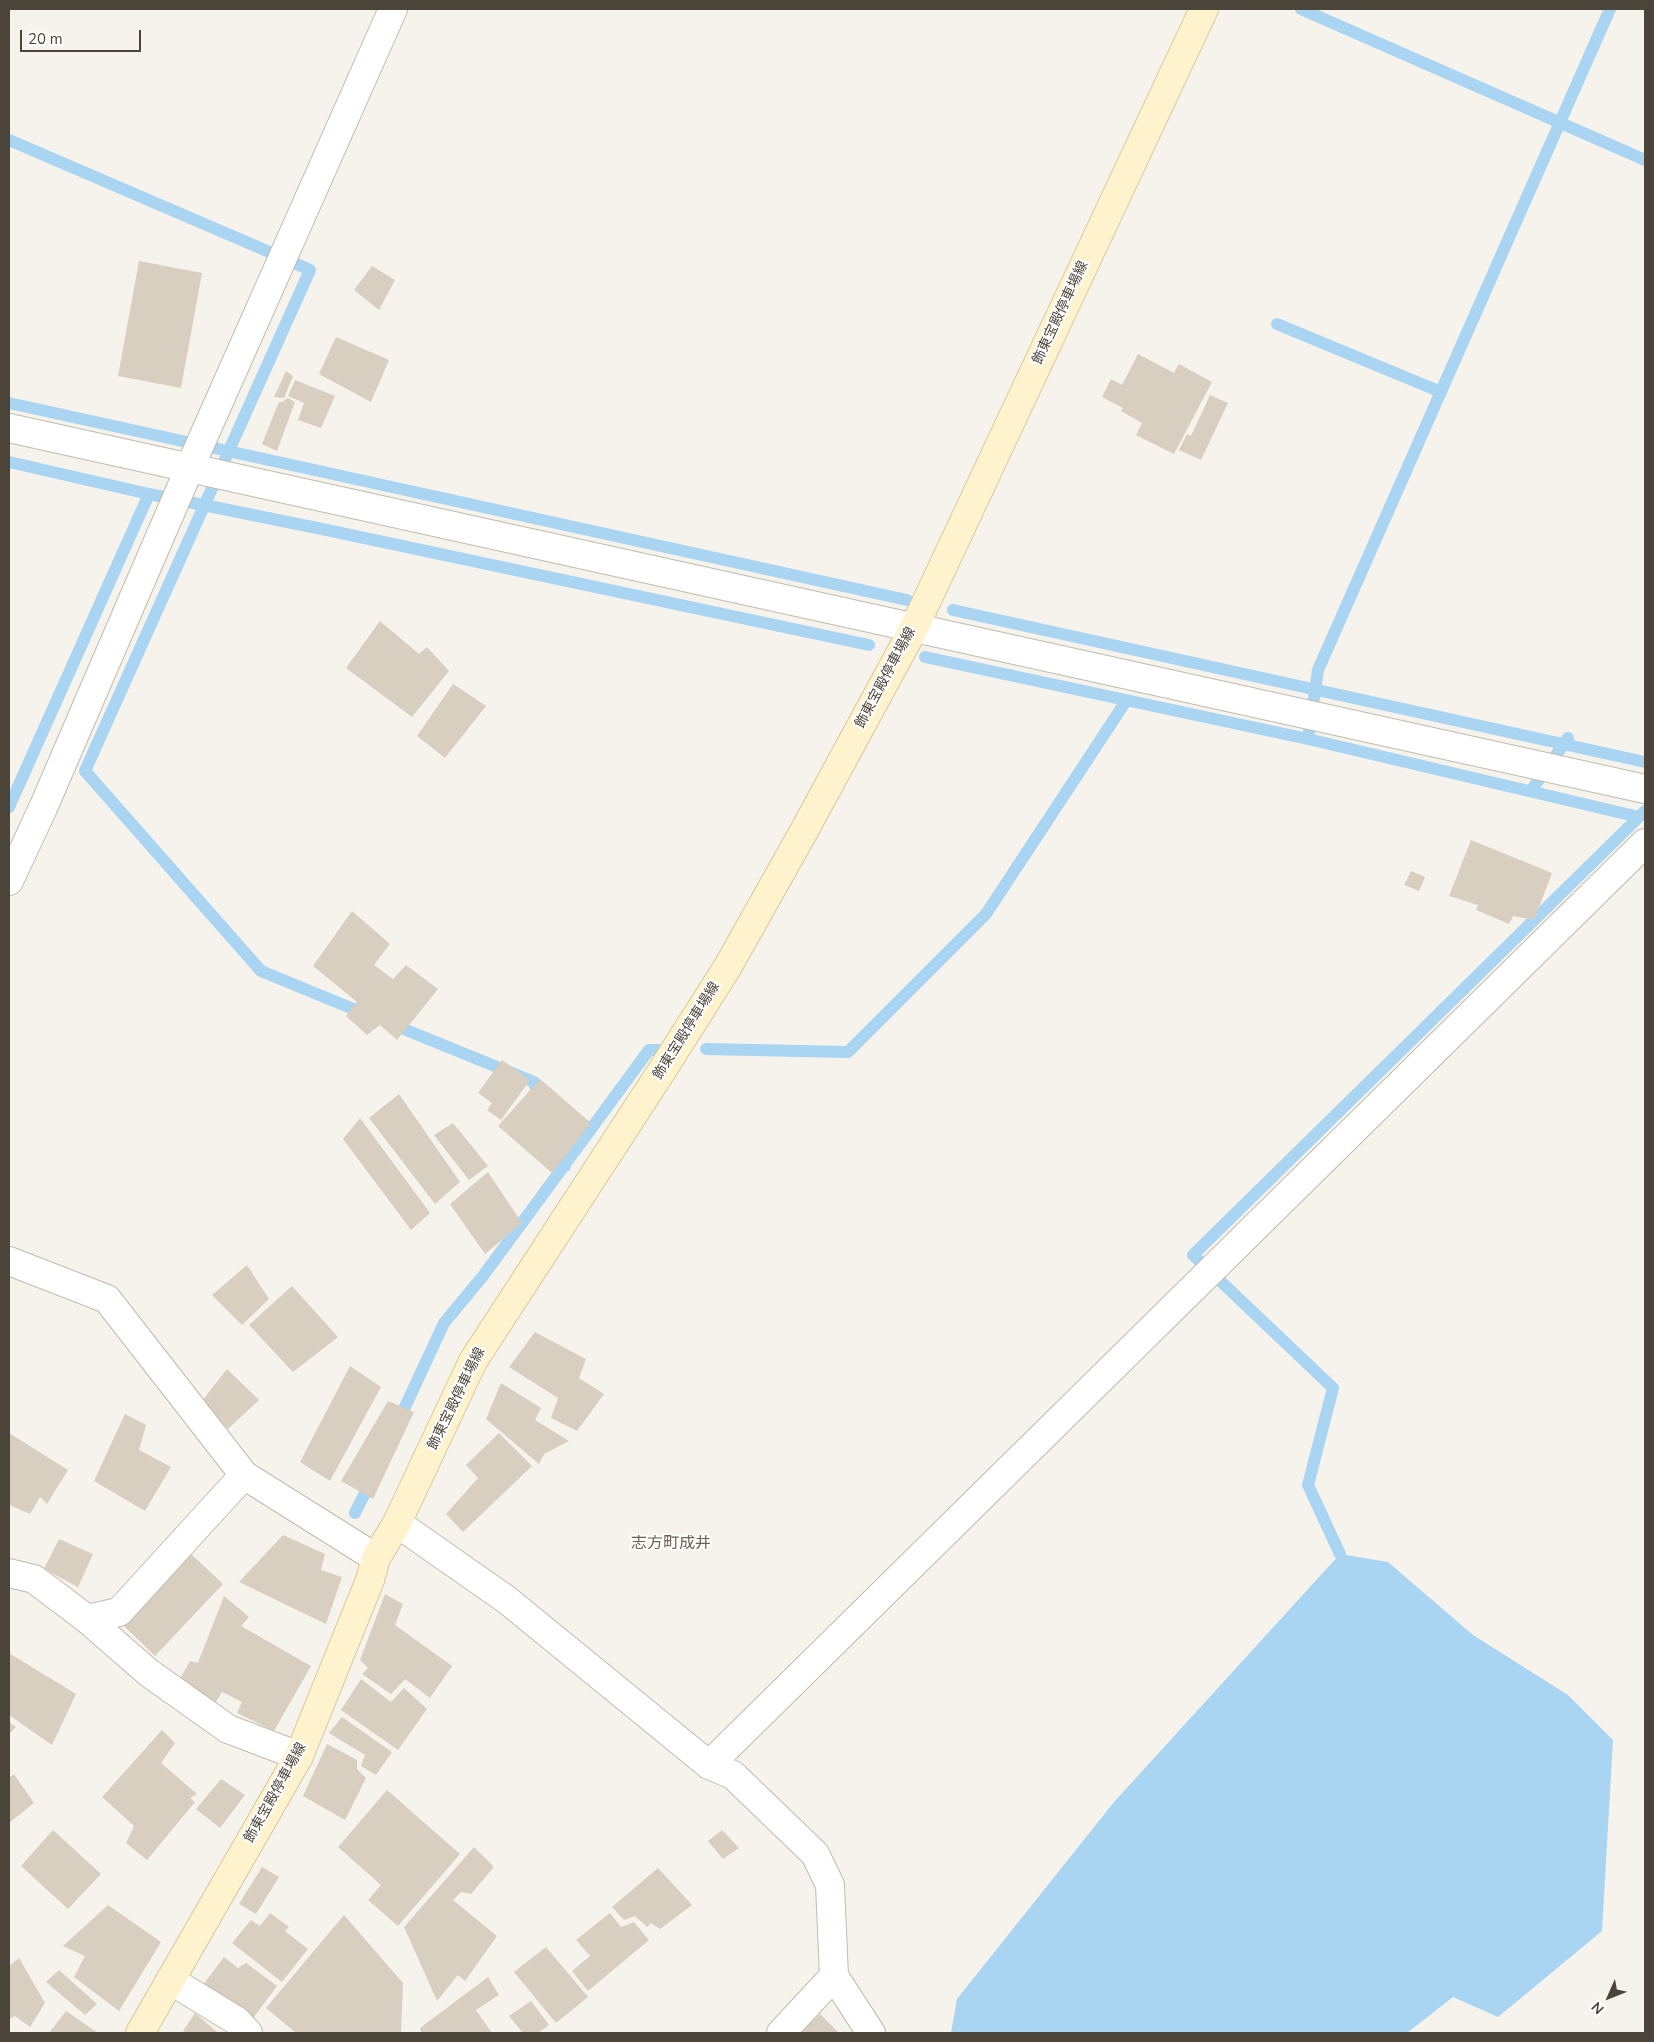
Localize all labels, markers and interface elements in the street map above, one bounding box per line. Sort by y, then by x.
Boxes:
scale bar [22,20,144,52]
text: 20 m [28,29,63,49]
street label: 飾東宝殿停車場線 [1030,259,1092,367]
street label: 飾東宝殿停車場線 [852,625,920,731]
street label: 飾東宝殿停車場線 [650,979,724,1083]
street label: 飾東宝殿停車場線 [425,1345,489,1453]
district label: 志方町成井 [631,1534,711,1554]
street label: 飾東宝殿停車場線 [242,1740,310,1846]
north arrow [1584,1972,1634,2022]
text: N [1587,1997,1608,2018]

